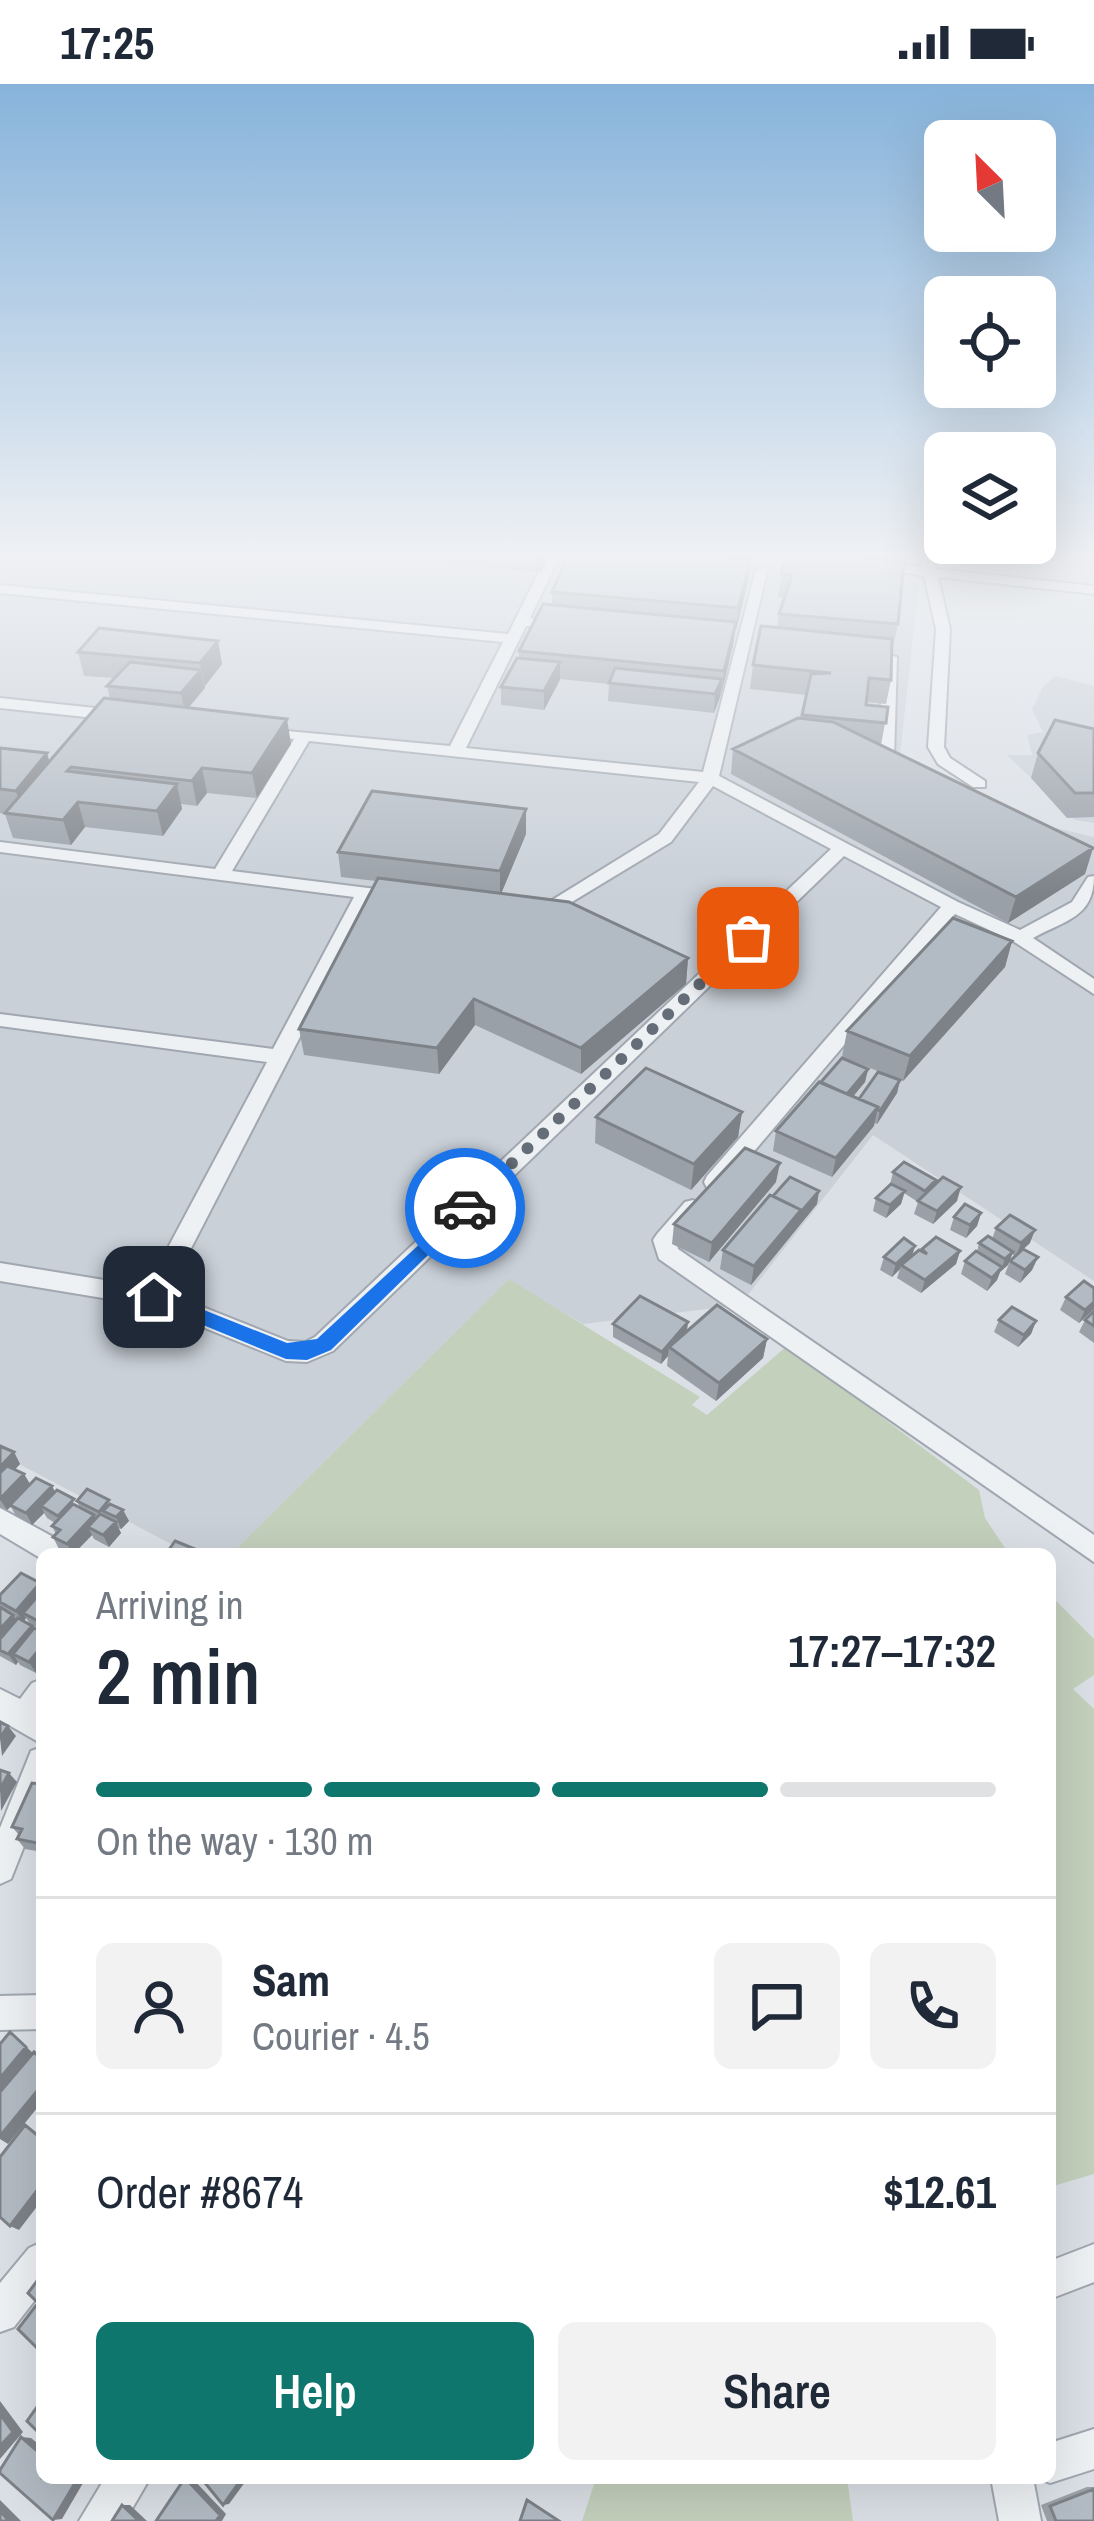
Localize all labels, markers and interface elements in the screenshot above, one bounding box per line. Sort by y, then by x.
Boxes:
text: 17:25 [60,12,154,73]
north arrow [924,120,1056,252]
map controls [924,120,1056,564]
button: locate [924,276,1056,408]
button: layers [924,432,1056,564]
pin [697,887,799,989]
icon: bag [715,905,781,971]
courier [405,1148,525,1268]
icon: car [432,1175,498,1241]
pin [103,1246,205,1348]
icon: home [121,1264,187,1330]
text: Arriving in [96,1579,244,1631]
text: 17:27–17:32 [788,1620,996,1681]
text: 2 min [96,1623,261,1728]
text: On the way · 130 m [96,1815,373,1867]
button: person [96,1943,222,2069]
button: chat [714,1943,840,2069]
button: phone [870,1943,996,2069]
text: Sam [252,1949,330,2010]
text: Courier · 4.5 [252,2010,430,2062]
text: Order #8674 [96,2161,303,2222]
text: $12.61 [883,2161,996,2222]
button: Help [96,2322,534,2460]
button: Share [558,2322,996,2460]

